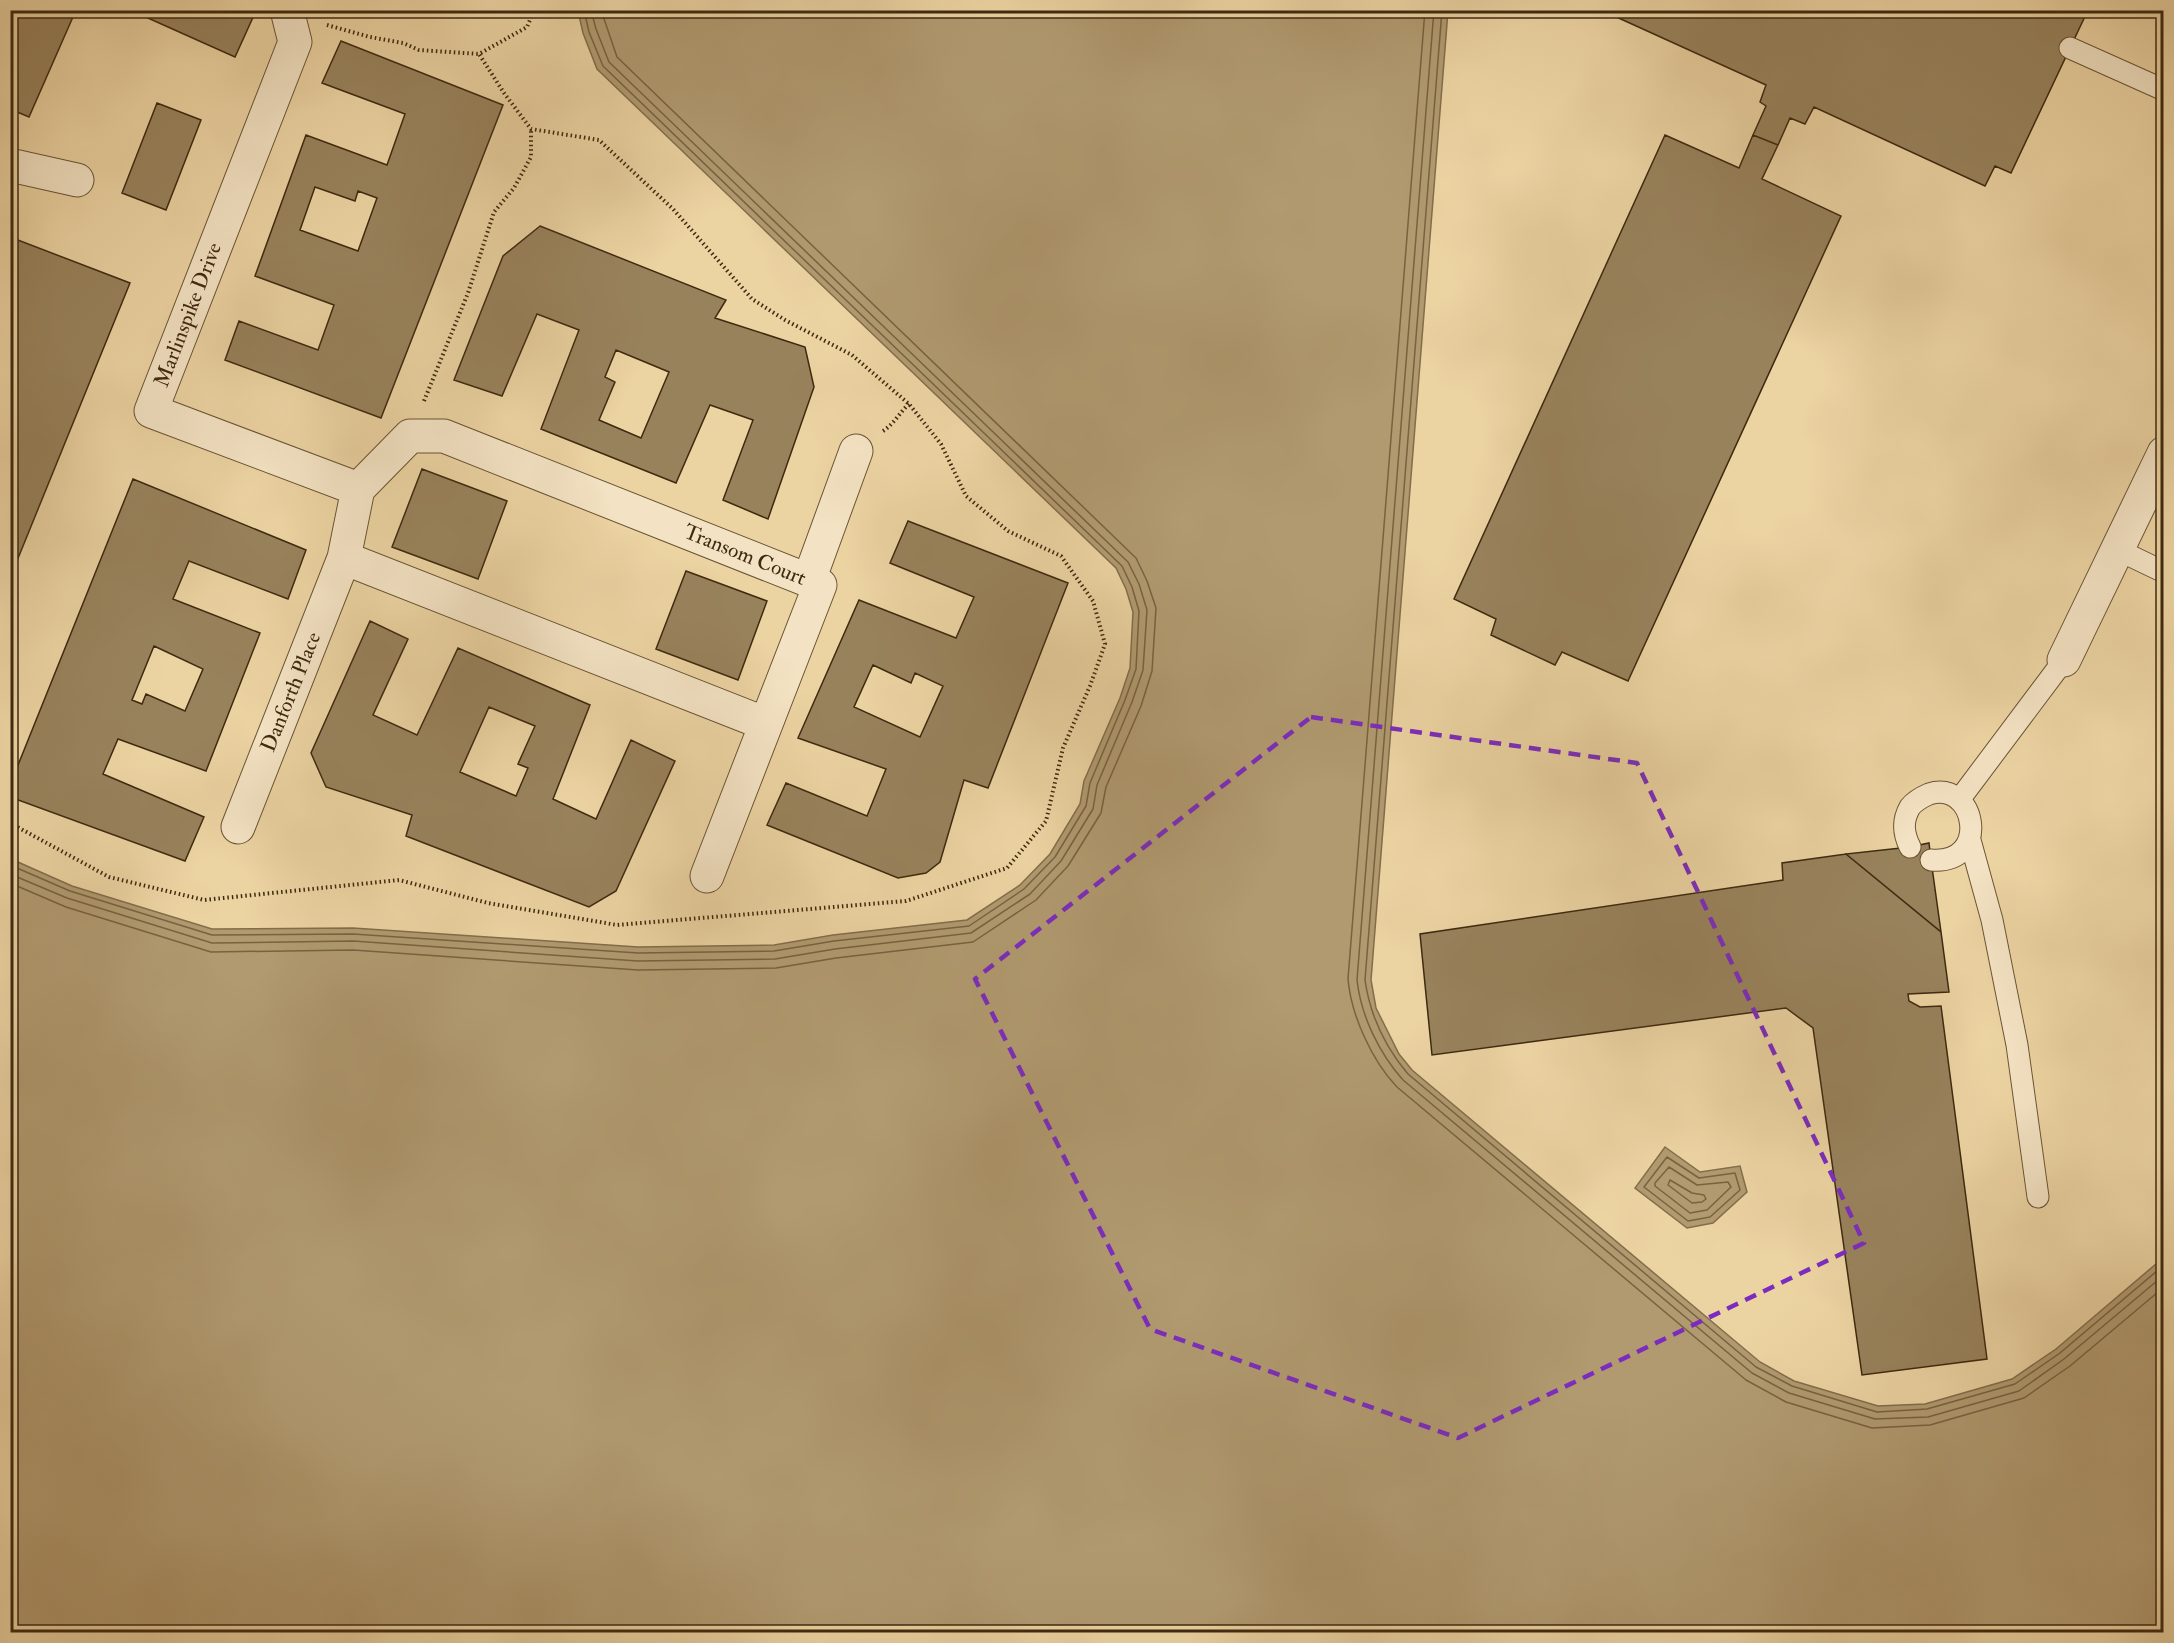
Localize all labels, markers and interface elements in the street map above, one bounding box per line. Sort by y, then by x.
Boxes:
street label: Marlinspike Drive [148,239,228,391]
street label: Transom Court [680,518,810,592]
street label: Danforth Place [255,628,327,756]

